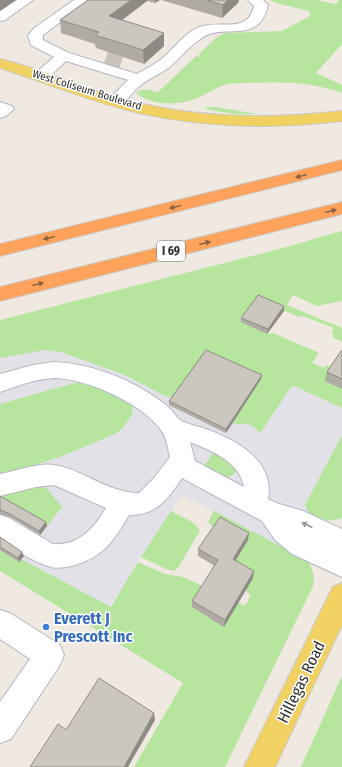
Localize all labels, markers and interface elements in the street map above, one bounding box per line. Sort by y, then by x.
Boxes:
street label: West Coliseum Boulevard [31,67,143,113]
one-way arrow [295,173,307,179]
one-way arrow [169,204,181,210]
one-way arrow [325,208,337,214]
one-way arrow [42,236,55,242]
one-way arrow [198,239,211,245]
road number: I 69 [157,241,185,261]
one-way arrow [32,281,44,287]
one-way arrow [301,522,312,528]
place label: Everett J Prescott Inc [54,609,132,646]
marker: Everett J Prescott Inc [41,622,51,632]
street label: Hillegas Road [273,638,329,726]

